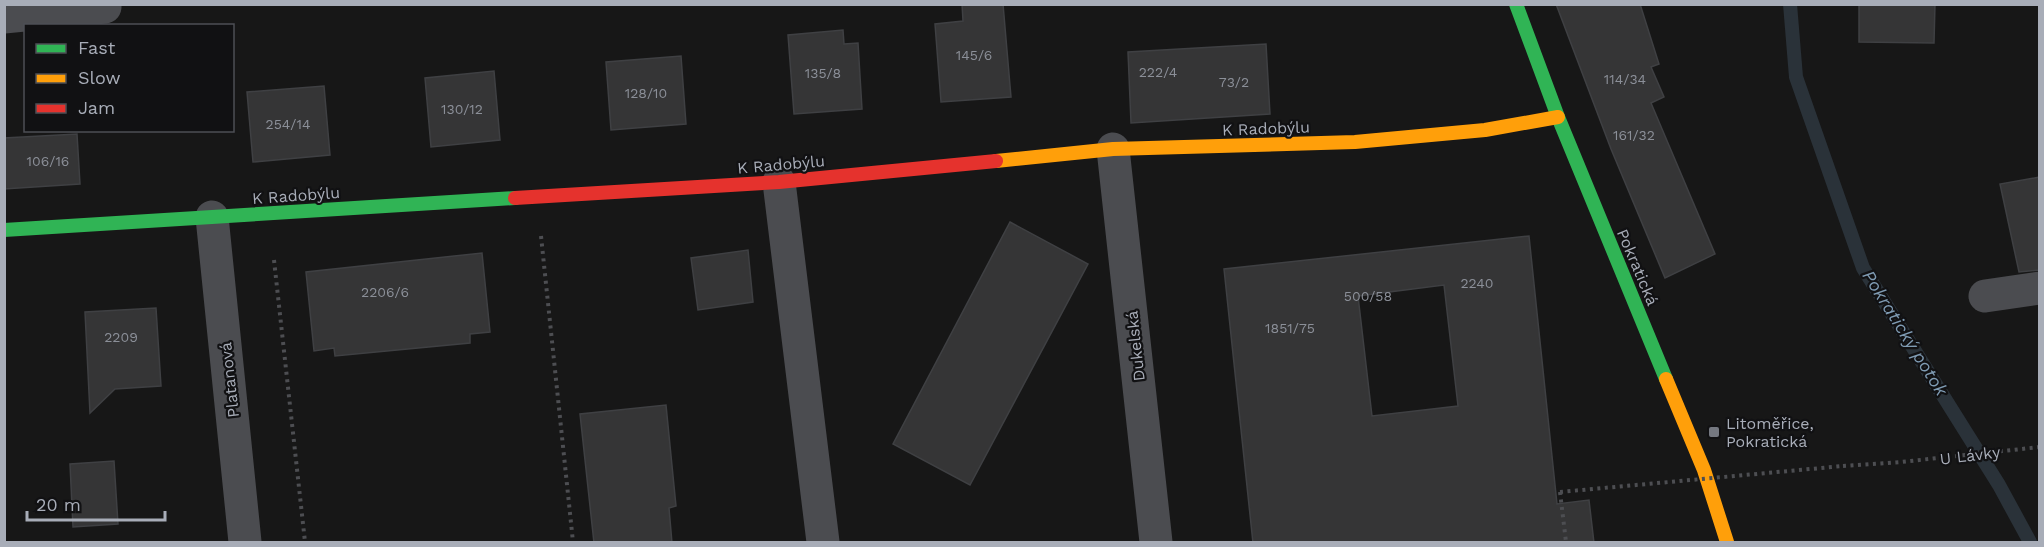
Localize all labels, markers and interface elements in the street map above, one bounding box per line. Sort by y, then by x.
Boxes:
legend [24,24,234,132]
text: Fast [78,37,116,58]
house number: 145/6 [956,47,992,63]
house number: 222/4 [1139,64,1177,80]
house number: 135/8 [805,65,841,81]
text: Slow [78,67,121,88]
house number: 114/34 [1604,71,1646,87]
house number: 73/2 [1219,74,1249,90]
house number: 128/10 [625,85,667,101]
text: Jam [78,97,115,118]
house number: 130/12 [441,101,483,117]
house number: 254/14 [266,116,311,132]
street label: K Radobýlu [1222,117,1310,140]
house number: 161/32 [1613,127,1655,143]
street label: K Radobýlu [736,151,826,178]
house number: 106/16 [27,153,69,169]
street label: K Radobýlu [252,183,341,208]
street label: Pokratická [1613,226,1662,308]
water label: Pokratický potok [1858,266,1953,401]
house number: 2240 [1460,275,1494,291]
house number: 2206/6 [361,284,409,300]
house number: 500/58 [1344,288,1392,304]
street label: Dukelská [1122,310,1149,382]
house number: 1851/75 [1265,320,1315,336]
house number: 2209 [104,329,138,345]
street label: Platanová [216,341,243,419]
place label: Litoměřice, Pokratická [1726,414,1814,451]
marker: Litoměřice, Pokratická [1707,425,1721,439]
street label: U Lávky [1939,442,2002,469]
scale bar [27,484,165,522]
text: 20 m [36,494,81,515]

